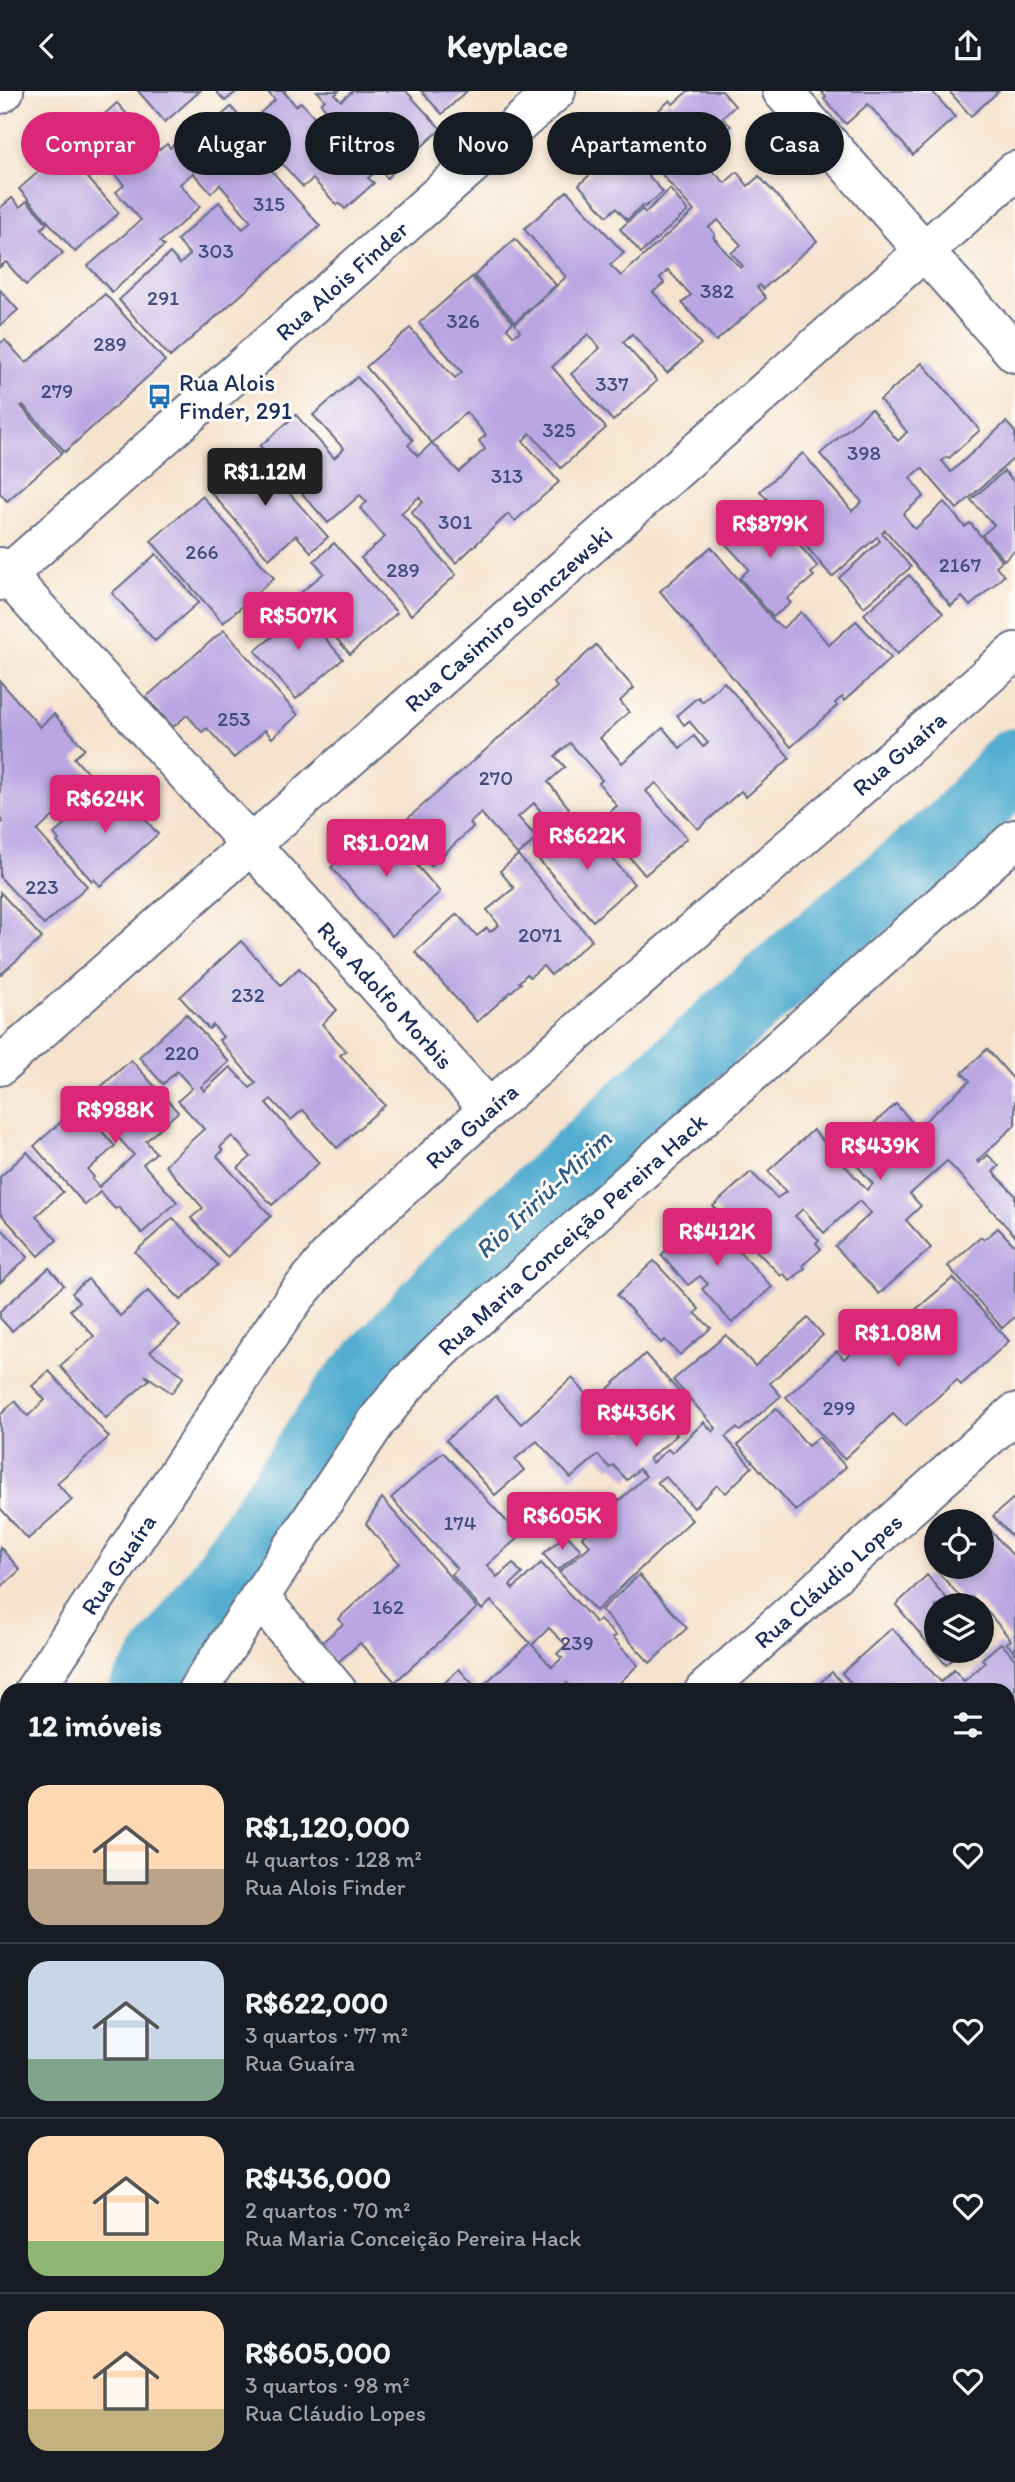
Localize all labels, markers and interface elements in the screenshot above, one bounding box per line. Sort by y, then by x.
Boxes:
icon: back [28,27,66,65]
text: Keyplace [447,27,568,65]
icon: share [949,27,987,65]
chip: Comprar [21,112,160,175]
chip: Alugar [174,112,291,175]
chip: Filtros [305,112,419,175]
chip: Novo [433,112,533,175]
chip: Apartamento [547,112,731,175]
chip: Casa [745,112,844,175]
house number: 315 [253,191,285,216]
street label: Rua Alois Finder [269,214,414,346]
house number: 303 [198,238,234,263]
house number: 382 [700,278,734,303]
house number: 291 [147,285,179,310]
house number: 326 [446,308,480,333]
house number: 289 [93,331,127,356]
place label: Rua Alois Finder, 291 [179,368,292,425]
house number: 337 [595,371,629,396]
house number: 279 [41,378,73,403]
bus stop icon: Rua Alois Finder, 291 [145,382,173,410]
house number: 325 [542,417,576,442]
house number: 398 [847,440,881,465]
pin: R$1.12M [200,449,330,508]
text: R$1.12M [223,457,307,485]
house number: 313 [491,463,523,488]
pin: R$879K [713,501,827,560]
house number: 301 [438,509,472,534]
text: R$879K [732,509,808,537]
street label: Rua Casimiro Slonczewski [398,519,618,718]
house number: 266 [185,539,219,564]
house number: 2167 [939,552,981,577]
house number: 289 [386,557,420,582]
pin: R$507K [241,593,355,652]
text: R$507K [259,601,337,629]
street label: Rua Guaíra [846,704,952,802]
house number: 253 [217,706,251,731]
house number: 270 [479,765,513,790]
pin: R$624K [48,775,162,835]
text: R$624K [66,784,144,812]
pin: R$622K [530,813,644,872]
pin: R$1.02M [321,819,451,879]
text: R$622K [549,821,625,849]
text: R$1.02M [343,828,429,856]
house number: 223 [25,874,59,899]
street label: Rua Adolfo Morbis [312,915,460,1075]
house number: 2071 [518,922,562,947]
house number: 232 [231,982,265,1007]
house number: 220 [164,1040,200,1065]
street label: Rua Guaíra [419,1076,524,1175]
pin: R$988K [58,1087,172,1146]
text: R$988K [76,1095,154,1123]
street label: Rua Maria Conceição Pereira Hack [431,1106,713,1361]
water label: Rio Iririú-Mirim [468,1122,618,1265]
pin: R$439K [823,1123,937,1182]
text: R$439K [841,1131,919,1159]
pin: R$412K [660,1209,774,1268]
text: R$412K [679,1217,755,1245]
pin: R$1.08M [833,1309,963,1369]
text: R$1.08M [854,1318,942,1346]
pin: R$436K [579,1389,693,1449]
house number: 299 [822,1395,856,1420]
text: R$436K [597,1398,675,1426]
pin: R$605K [505,1493,619,1552]
text: R$605K [523,1501,601,1529]
street label: Rua Cláudio Lopes [748,1507,908,1654]
street label: Rua Guaíra [74,1508,162,1620]
map controls [924,1509,994,1663]
button: locate [924,1509,994,1579]
house number: 174 [444,1510,477,1535]
button: layers [924,1593,994,1663]
house number: 162 [372,1594,404,1619]
house number: 239 [560,1630,594,1655]
icon: filters [949,1706,987,1744]
text: 12 imóveis [28,1707,162,1744]
text: R$1,120,000 [245,1808,410,1845]
icon: home [84,1813,168,1897]
icon: heart [949,1836,987,1874]
text: 4 quartos · 128 m² [245,1845,422,1873]
text: Rua Alois Finder [245,1873,406,1901]
text: R$622,000 [245,1984,388,2021]
icon: home [84,1989,168,2073]
icon: heart [949,2012,987,2050]
text: 3 quartos · 77 m² [245,2021,408,2049]
text: Rua Guaíra [245,2049,355,2077]
text: R$436,000 [245,2159,391,2196]
icon: home [84,2164,168,2248]
icon: heart [949,2187,987,2225]
text: 2 quartos · 70 m² [245,2196,410,2224]
text: Rua Maria Conceição Pereira Hack [245,2224,581,2252]
text: R$605,000 [245,2334,391,2371]
icon: home [84,2339,168,2423]
icon: heart [949,2362,987,2400]
text: 3 quartos · 98 m² [245,2371,410,2399]
text: Rua Cláudio Lopes [245,2399,426,2427]

